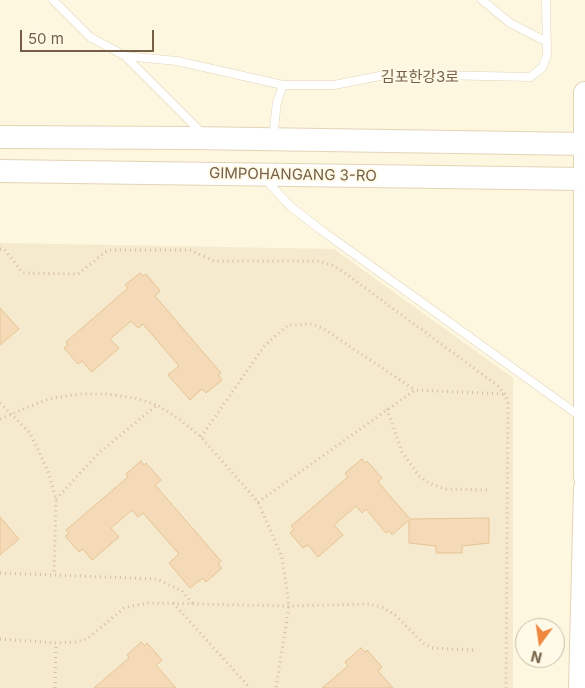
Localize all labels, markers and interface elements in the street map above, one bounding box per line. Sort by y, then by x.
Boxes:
scale bar [22,20,156,52]
text: 50 m [28,29,64,48]
street label: 김포한강3로 [381,68,459,86]
street label: GIMPOHANGANG 3-RO [209,165,377,185]
north arrow [515,618,565,668]
text: N [529,648,544,667]

